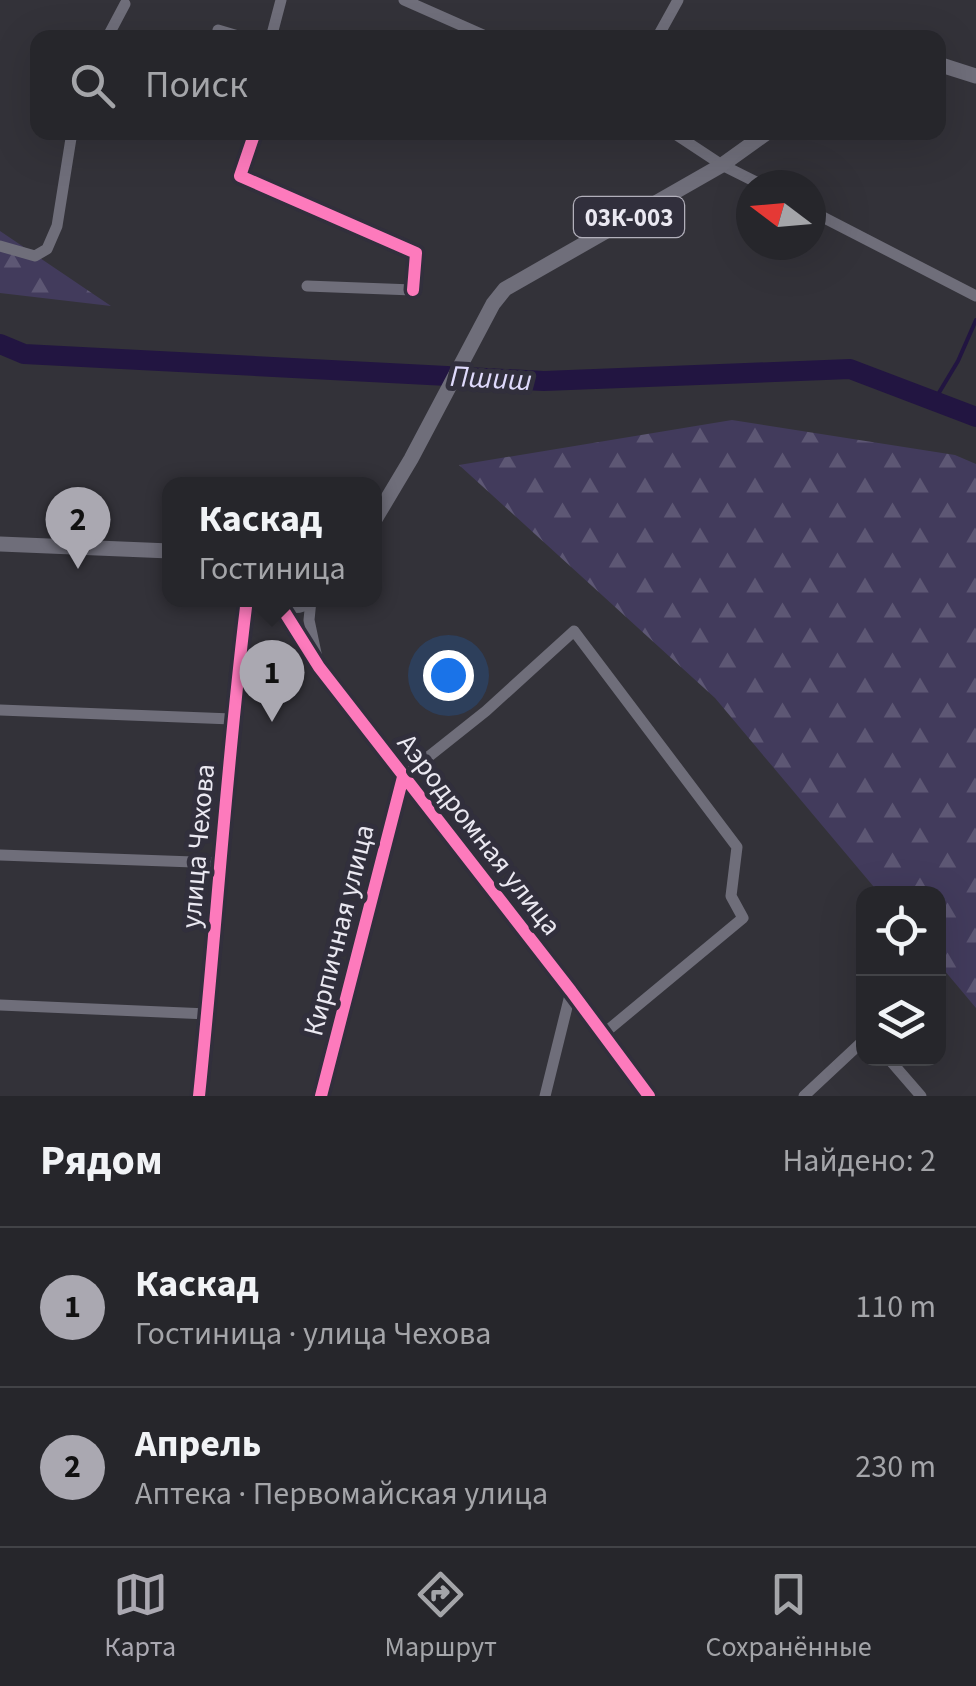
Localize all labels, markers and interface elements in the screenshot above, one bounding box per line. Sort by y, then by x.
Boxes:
search box [30,30,946,140]
icon: search [65,58,120,113]
text: Поиск [145,58,248,112]
north arrow [736,170,826,260]
road number: 03К-003 [574,197,684,237]
water label: Пшиш [449,355,533,402]
popup [162,477,382,607]
pin: 2 [46,486,110,569]
text: Каскад [198,492,322,546]
text: Гостиница [198,546,346,592]
pin: 1 [240,640,304,722]
your location [423,650,474,701]
street label: Аэродромная улица [388,725,571,944]
street label: улица Чехова [171,762,225,930]
street label: Кирпичная улица [293,820,385,1040]
map controls [856,886,946,1066]
button: locate [856,886,946,976]
button: layers [856,976,946,1066]
text: Рядом [40,1131,163,1191]
text: Найдено: 2 [782,1138,936,1184]
text: Каскад [135,1257,259,1311]
text: 1 [64,1284,81,1330]
text: 110 m [855,1284,936,1330]
text: Гостиница · улица Чехова [135,1311,491,1357]
text: Апрель [135,1417,261,1471]
text: 2 [64,1444,81,1490]
text: 230 m [855,1444,936,1490]
text: Аптека · Первомайская улица [135,1471,548,1517]
tab: Карта [104,1567,176,1667]
tab: Маршрут [385,1567,497,1667]
tab: Сохранённые [705,1567,872,1667]

